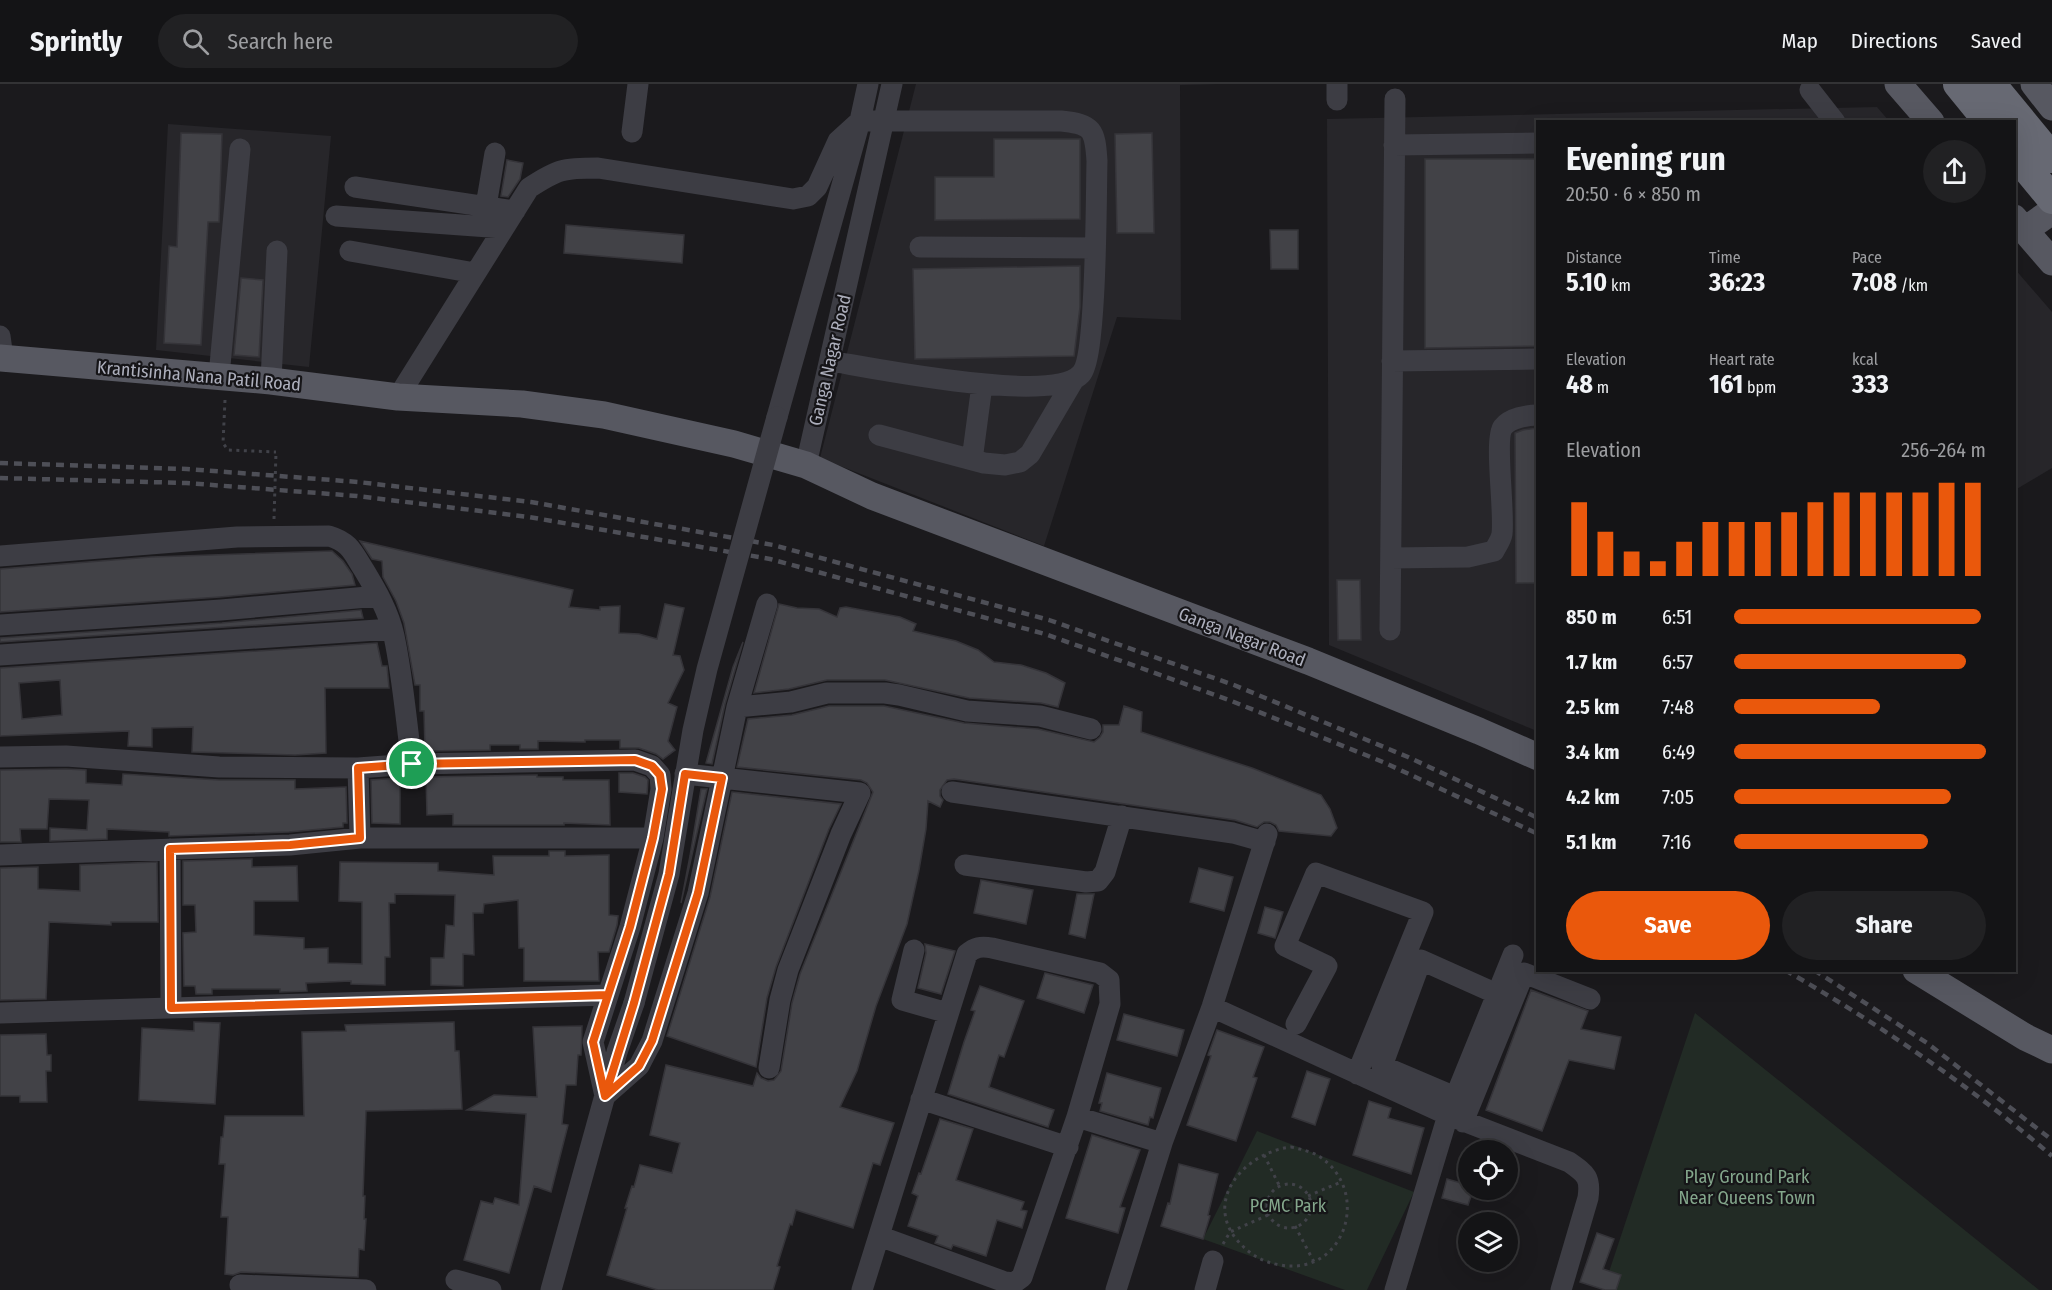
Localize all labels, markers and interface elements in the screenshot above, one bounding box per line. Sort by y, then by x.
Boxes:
search box [158,14,578,68]
text: Sprintly [30,25,122,58]
icon: search [179,25,212,58]
text: Search here [227,28,333,55]
text: Map [1781,28,1818,54]
text: Directions [1851,28,1938,54]
text: Saved [1971,28,2022,54]
text: Evening run [1566,139,1726,179]
button: share [1923,140,1986,203]
text: 20:50 · 6 × 850 m [1566,182,1701,206]
text: Distance [1566,248,1622,267]
text: Time [1709,248,1741,267]
text: Pace [1852,248,1882,267]
text: 5.10 [1566,267,1607,298]
text: 36:23 [1709,267,1765,298]
text: 7:08 [1852,267,1897,298]
text: km [1607,276,1631,295]
text: /km [1897,276,1928,295]
street label: Ganga Nagar Road [804,292,856,428]
text: Elevation [1566,350,1626,369]
text: Heart rate [1709,350,1775,369]
text: kcal [1852,350,1878,369]
street label: Krantisinha Nana Patil Road [96,356,302,396]
text: 48 [1566,369,1593,400]
text: 161 [1709,369,1743,400]
text: 333 [1852,369,1889,400]
text: m [1593,378,1609,397]
text: bpm [1743,378,1776,397]
text: Elevation [1566,438,1641,462]
text: 256–264 m [1901,438,1986,462]
street label: Ganga Nagar Road [1175,603,1309,671]
text: 850 m [1566,605,1617,629]
text: 6:51 [1662,605,1692,629]
text: 1.7 km [1566,650,1617,674]
text: 6:57 [1662,650,1693,674]
text: 2.5 km [1566,695,1619,719]
text: 7:48 [1662,695,1694,719]
pin [386,738,437,789]
text: 3.4 km [1566,740,1619,764]
text: 6:49 [1662,740,1695,764]
icon: arrive [395,747,428,780]
text: 4.2 km [1566,785,1620,809]
text: 7:05 [1662,785,1694,809]
text: 5.1 km [1566,830,1616,854]
text: 7:16 [1662,830,1691,854]
button: Save [1566,891,1770,960]
button: Share [1782,891,1986,960]
map controls [1458,1140,1518,1272]
button: locate [1458,1140,1518,1200]
park label: Play Ground Park Near Queens Town [1679,1166,1815,1209]
park label: PCMC Park [1250,1195,1327,1217]
button: layers [1458,1212,1518,1272]

